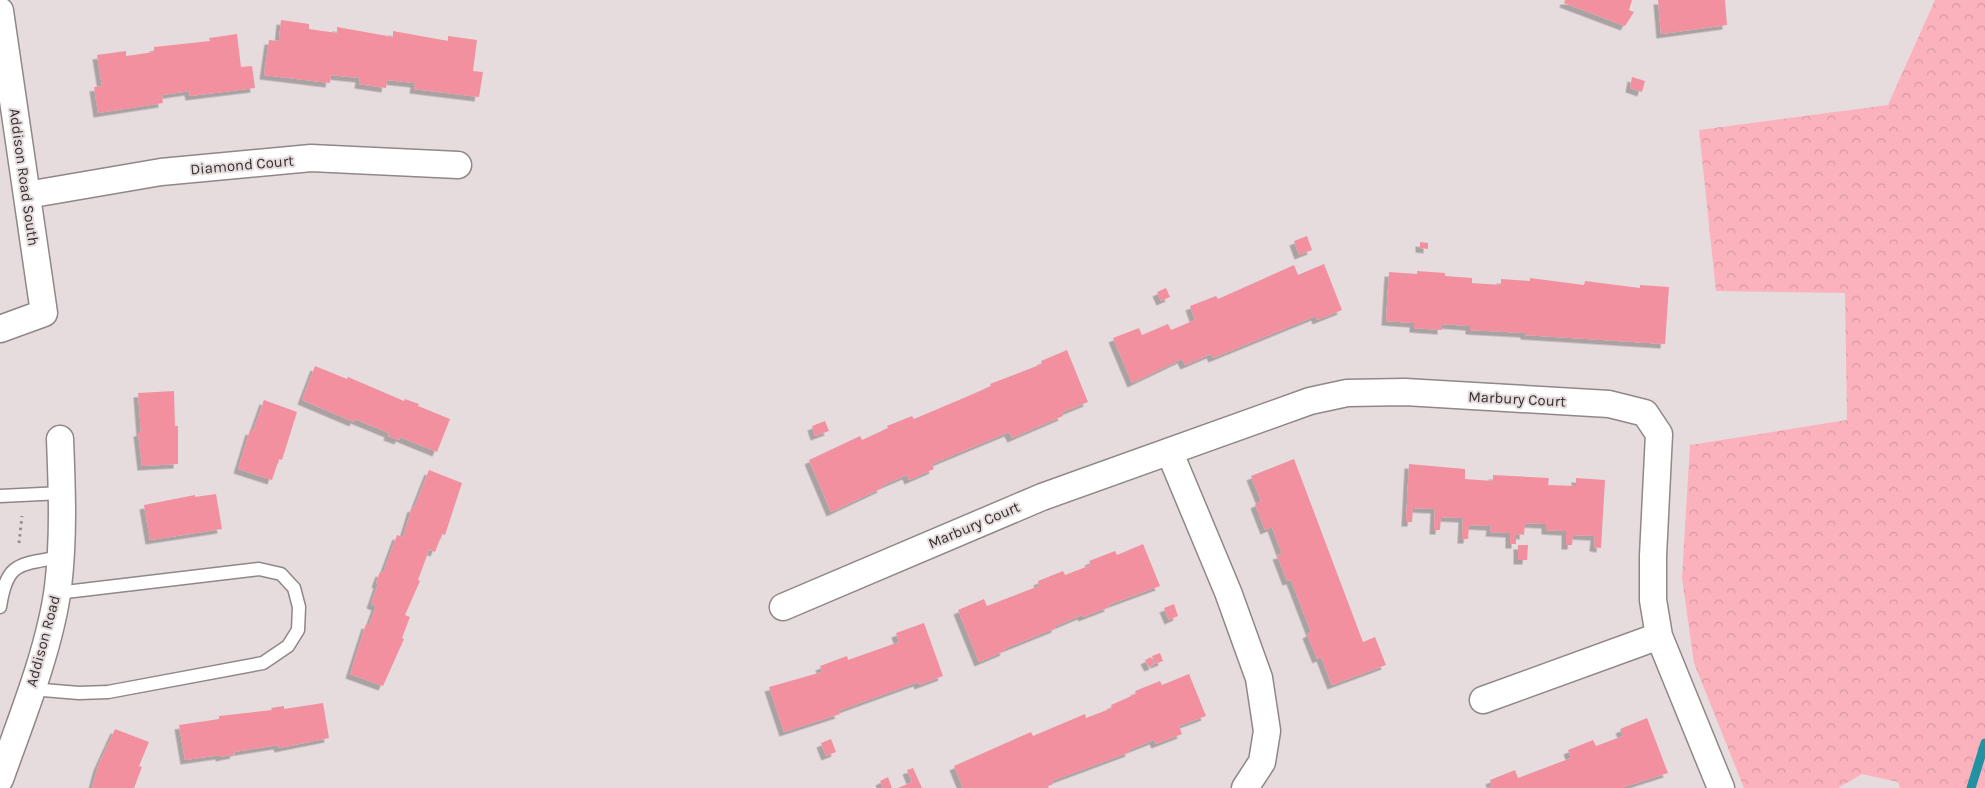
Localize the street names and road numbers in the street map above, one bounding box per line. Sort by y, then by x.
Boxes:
street label: Addison Road South [5,107,43,247]
street label: Diamond Court [189,151,295,178]
street label: Marbury Court [1468,387,1567,411]
street label: Marbury Court [925,497,1023,552]
street label: Addison Road [22,593,64,689]

